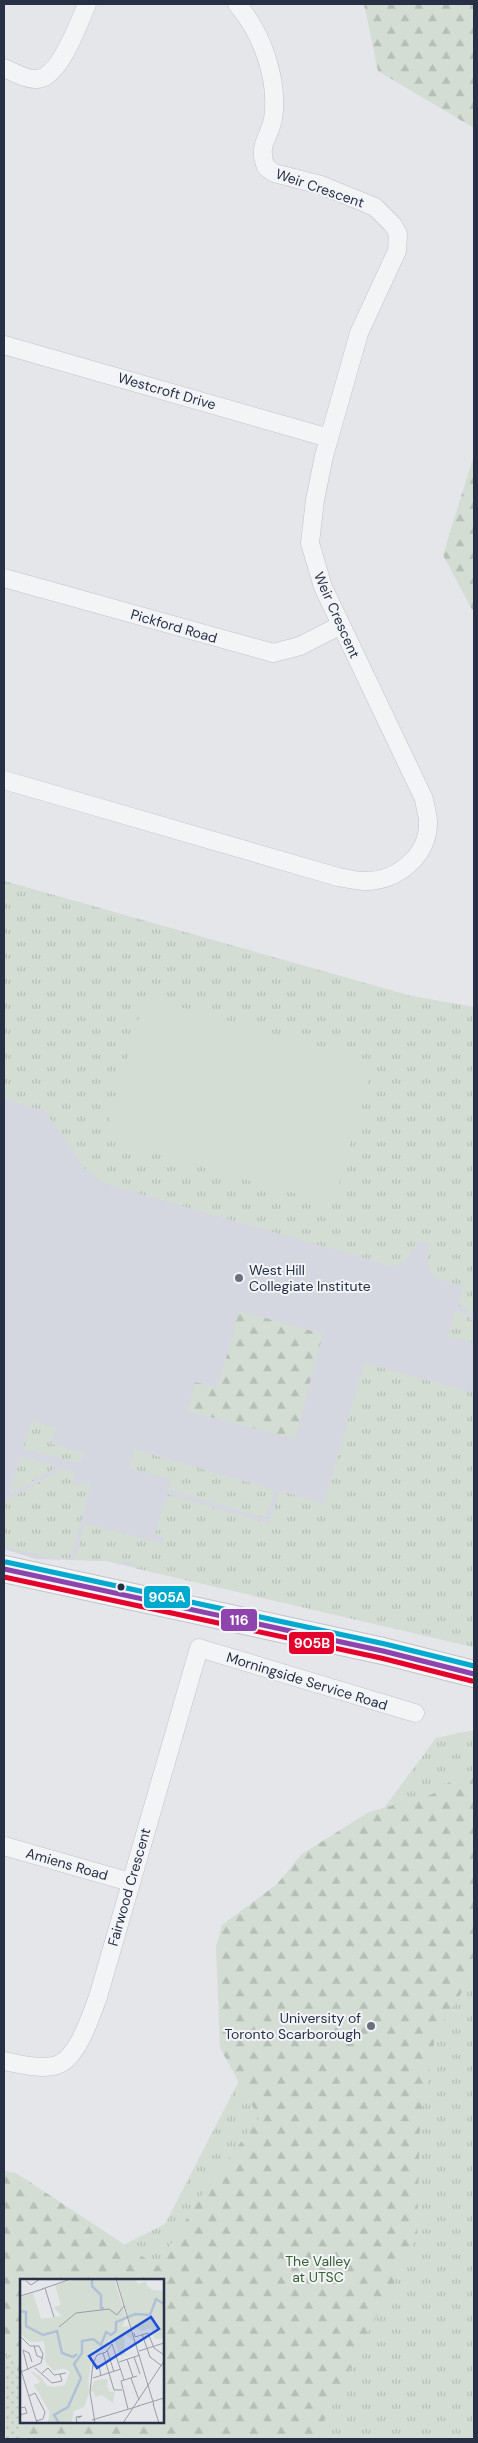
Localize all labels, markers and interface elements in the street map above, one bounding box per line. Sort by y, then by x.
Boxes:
street label: Weir Crescent [273,164,367,212]
street label: Westcroft Drive [116,368,218,414]
street label: Weir Crescent [310,569,364,661]
street label: Pickford Road [129,605,219,647]
place label: West Hill Collegiate Institute [249,1261,371,1295]
marker: West Hill Collegiate Institute [233,1272,245,1284]
unlabelled marker [116,1582,126,1592]
line badge: 905A [143,1585,191,1609]
text: 905A [149,1588,185,1606]
line badge: 116 [220,1608,258,1632]
text: 116 [229,1611,249,1629]
line badge: 905B [288,1631,335,1655]
text: 905B [294,1634,330,1652]
street label: Morningside Service Road [224,1648,390,1714]
street label: Fairwood Crescent [104,1826,154,1948]
street label: Amiens Road [24,1844,110,1884]
place label: University of Toronto Scarborough [224,2009,361,2043]
marker: University of Toronto Scarborough [365,2020,377,2032]
park label: The Valley at UTSC [285,2252,351,2286]
inset map [20,2279,164,2423]

